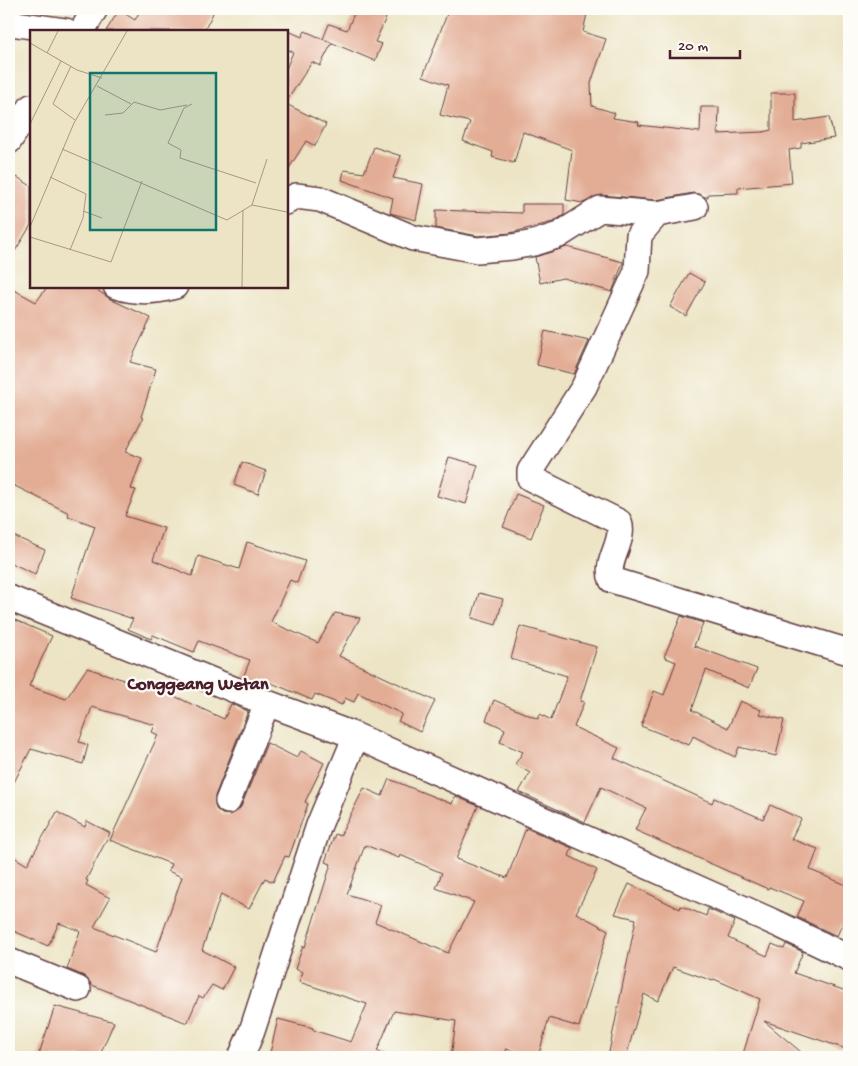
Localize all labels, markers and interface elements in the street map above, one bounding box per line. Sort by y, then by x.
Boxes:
scale bar [670,28,740,60]
inset map [30,30,288,288]
text: 20 m [678,38,708,56]
district label: Conggeang Wetan [127,675,269,696]

